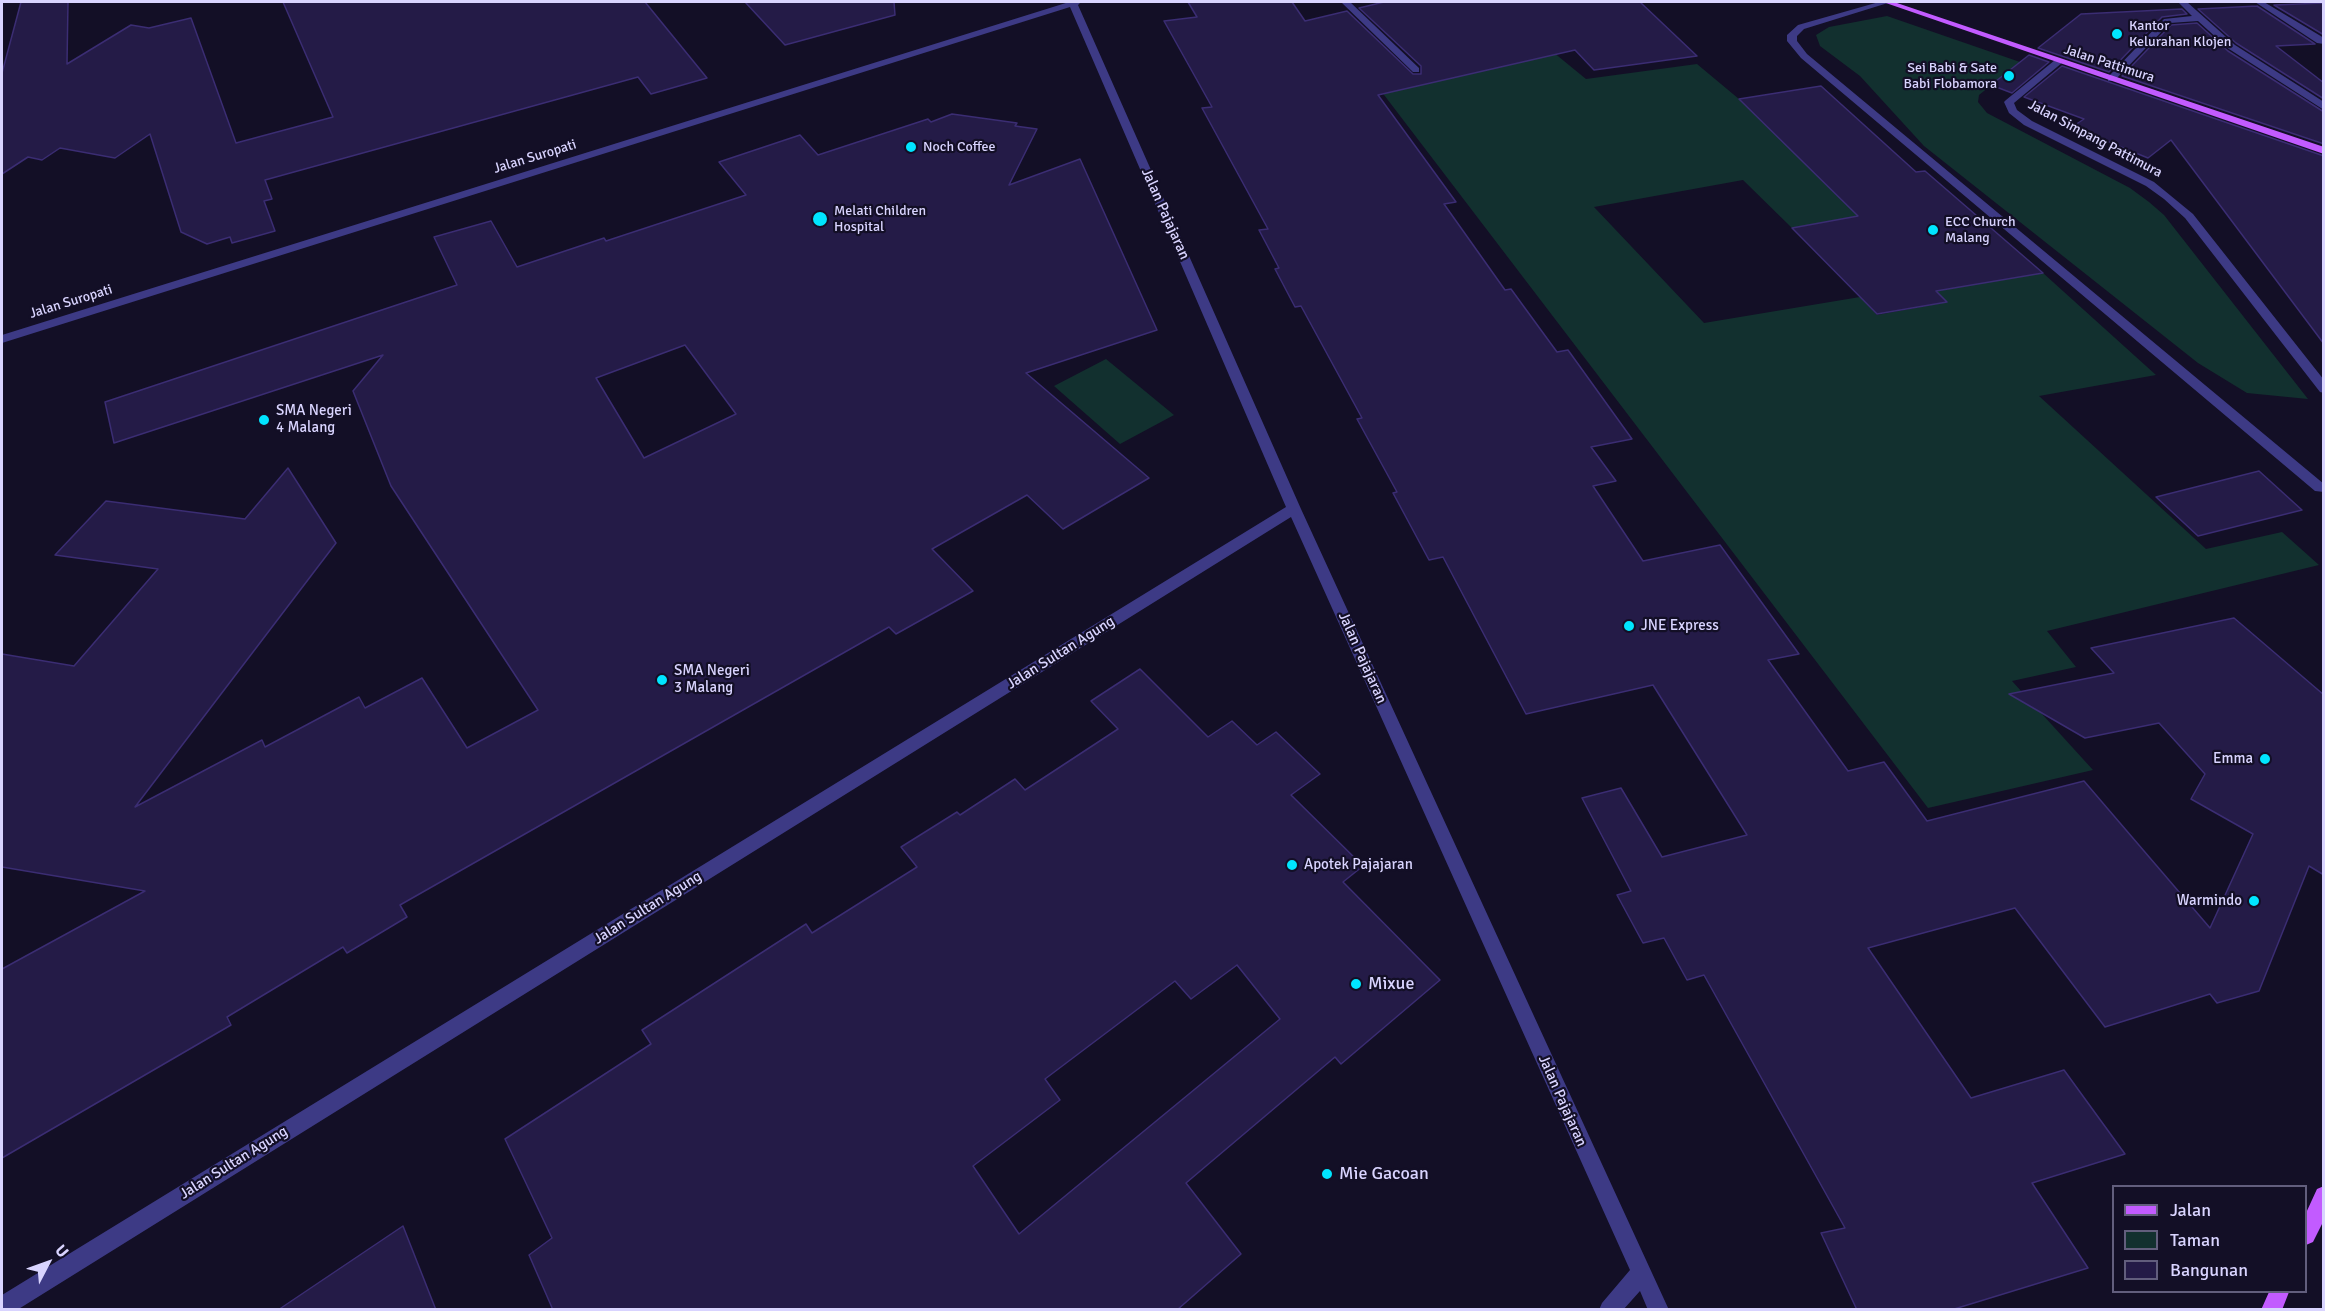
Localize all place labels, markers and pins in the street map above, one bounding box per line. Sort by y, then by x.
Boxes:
place label: Kantor Kelurahan Klojen [2129,18,2231,50]
marker: Kantor Kelurahan Klojen [2110,27,2124,41]
place label: Sei Babi & Sate Babi Flobamora [1904,60,1997,92]
marker: Sei Babi & Sate Babi Flobamora [2002,69,2016,83]
place label: Noch Coffee [923,139,995,155]
marker: Noch Coffee [904,140,918,154]
place label: Melati Children Hospital [834,203,926,236]
marker: Melati Children Hospital [811,210,829,228]
place label: ECC Church Malang [1945,214,2016,246]
marker: ECC Church Malang [1926,223,1940,237]
place label: SMA Negeri 4 Malang [276,402,352,437]
marker: SMA Negeri 4 Malang [257,413,271,427]
place label: JNE Express [1641,617,1719,635]
marker: JNE Express [1622,619,1636,633]
place label: SMA Negeri 3 Malang [674,662,750,697]
marker: SMA Negeri 3 Malang [655,673,669,687]
place label: Emma [2213,750,2253,768]
marker: Emma [2258,752,2272,766]
place label: Apotek Pajajaran [1304,856,1413,874]
marker: Apotek Pajajaran [1285,858,1299,872]
place label: Warmindo [2177,892,2242,910]
marker: Warmindo [2247,894,2261,908]
place label: Mixue [1368,973,1414,995]
marker: Mixue [1349,977,1363,991]
place label: Mie Gacoan [1339,1163,1429,1185]
marker: Mie Gacoan [1320,1167,1334,1181]

